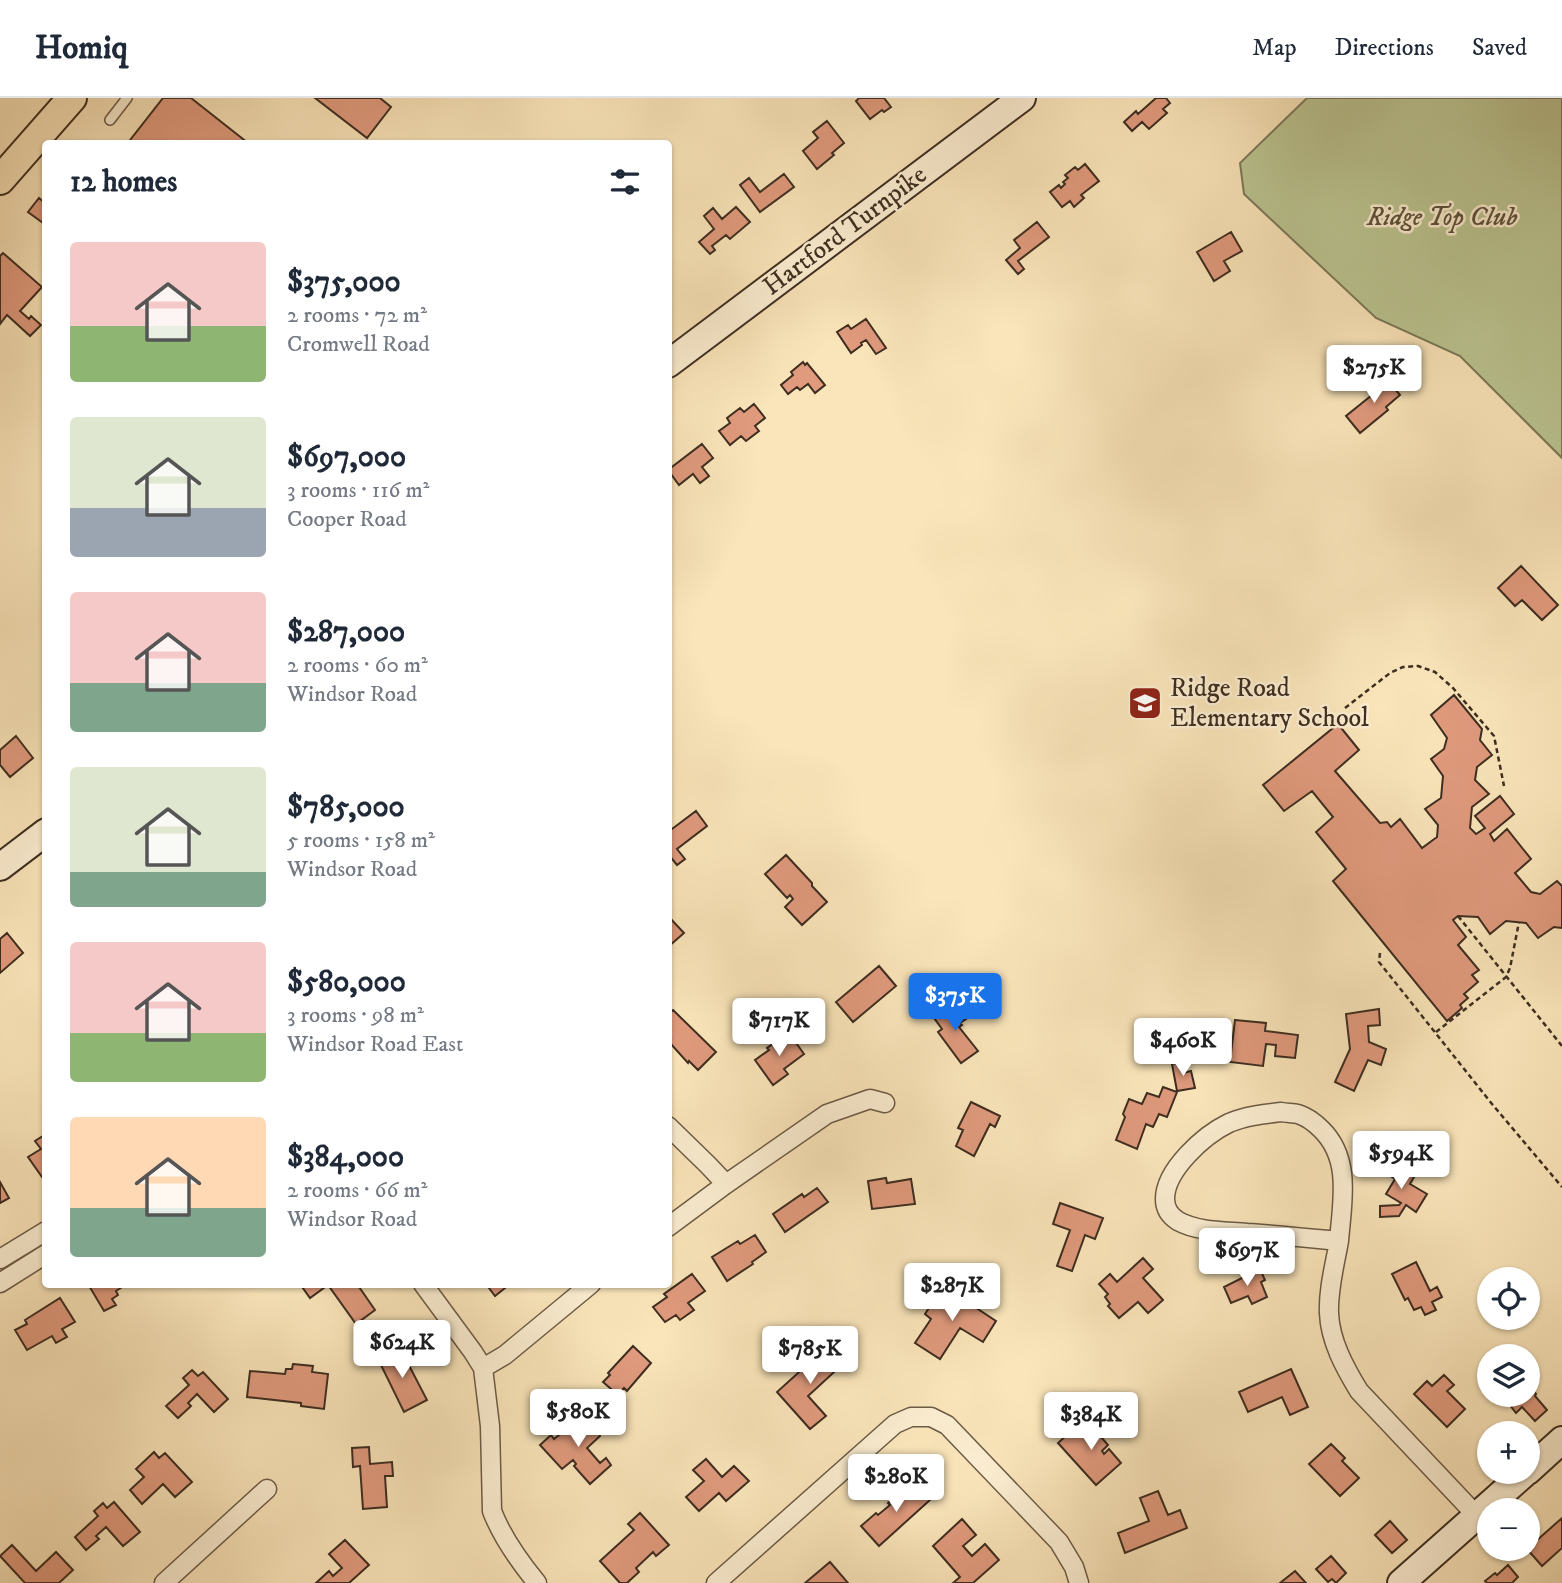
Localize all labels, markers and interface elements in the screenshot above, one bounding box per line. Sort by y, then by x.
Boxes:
text: Homiq [35,28,128,69]
text: Map [1252,33,1297,63]
text: Directions [1335,33,1434,63]
text: Saved [1472,33,1527,63]
street label: Hartford Turnpike [757,159,933,303]
icon: filters [606,163,644,201]
text: 12 homes [70,164,177,201]
park label: Ridge Top Club [1366,201,1517,234]
text: $375,000 [287,264,401,301]
icon: home [126,270,210,354]
text: 2 rooms · 72 m² [287,301,427,330]
text: Cromwell Road [287,330,430,359]
pin: $275K [1325,345,1423,405]
text: $275K [1343,353,1405,382]
text: $697,000 [287,439,406,476]
icon: home [126,445,210,529]
text: 3 rooms · 116 m² [287,476,430,505]
text: Cooper Road [287,505,407,534]
text: $287,000 [287,614,405,651]
icon: home [126,620,210,704]
text: 2 rooms · 60 m² [287,651,428,680]
place label: Ridge Road Elementary School [1170,672,1369,735]
text: Windsor Road [287,680,417,709]
school or university icon: Ridge Road Elementary School [1126,684,1164,722]
text: $785,000 [287,789,405,826]
icon: home [126,795,210,879]
text: 5 rooms · 158 m² [287,826,435,855]
text: Windsor Road [287,855,417,884]
text: $580,000 [287,964,406,1001]
icon: home [126,970,210,1054]
pin: $375K [906,974,1004,1033]
text: $375K [925,981,985,1010]
pin: $717K [730,998,828,1058]
text: 3 rooms · 98 m² [287,1001,424,1030]
text: $717K [748,1006,810,1035]
pin: $460K [1134,1018,1232,1078]
text: $460K [1150,1026,1216,1055]
text: Windsor Road East [287,1030,463,1059]
pin: $594K [1352,1132,1450,1191]
text: $384,000 [287,1139,404,1176]
text: $594K [1369,1139,1433,1168]
icon: home [126,1145,210,1229]
text: 2 rooms · 66 m² [287,1176,427,1205]
text: Windsor Road [287,1205,417,1234]
pin: $697K [1198,1228,1296,1288]
text: $697K [1215,1236,1279,1265]
pin: $287K [903,1264,1001,1323]
map controls [1477,1267,1540,1561]
button: locate [1477,1267,1540,1330]
text: $287K [920,1271,984,1300]
pin: $624K [353,1320,451,1380]
pin: $785K [761,1326,859,1386]
text: $624K [369,1328,435,1357]
text: $785K [778,1334,842,1363]
button: layers [1477,1344,1540,1407]
pin: $580K [529,1390,627,1449]
pin: $384K [1042,1392,1140,1452]
text: $580K [546,1397,610,1426]
text: $384K [1060,1400,1122,1429]
button: + [1477,1421,1540,1484]
pin: $280K [847,1454,945,1514]
text: $280K [864,1462,928,1491]
button: − [1477,1498,1540,1561]

